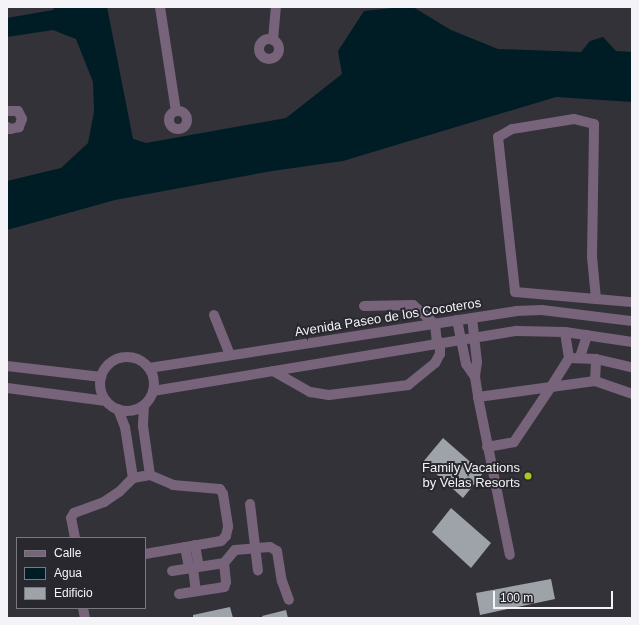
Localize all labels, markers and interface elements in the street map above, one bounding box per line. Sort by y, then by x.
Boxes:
street label: Avenida Paseo de los Cocoteros [294,296,482,340]
place label: Family Vacations by Velas Resorts [422,461,520,492]
marker: Family Vacations by Velas Resorts [523,471,533,481]
legend [16,537,146,609]
text: Calle [54,546,81,560]
text: Agua [54,566,82,580]
scale bar [495,583,615,609]
text: Edificio [54,586,93,600]
text: 100 m [500,591,533,605]

